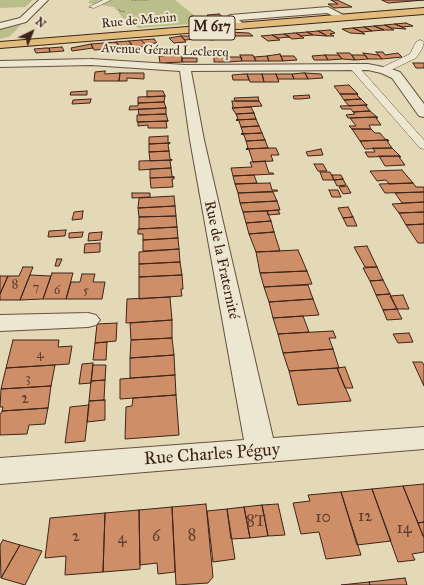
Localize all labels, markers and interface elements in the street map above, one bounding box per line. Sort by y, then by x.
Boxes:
street label: Rue de Menin [101,10,177,32]
north arrow [12,12,52,52]
text: N [33,15,48,31]
road number: M 617 [189,16,235,40]
street label: Avenue Gérard Leclercq [101,41,229,61]
street label: Rue de la Fraternité [200,199,242,321]
house number: 8 [12,277,18,293]
house number: 7 [33,280,39,296]
house number: 6 [54,283,60,299]
house number: 5 [83,283,89,299]
house number: 4 [36,347,44,363]
house number: 3 [25,371,31,387]
house number: 2 [21,389,29,409]
street label: Rue Charles Péguy [143,439,281,471]
house number: 12 [358,507,372,527]
house number: 10 [315,508,331,528]
house number: 8T [246,512,266,532]
house number: 14 [396,519,412,539]
house number: 8 [188,526,196,546]
house number: 2 [72,527,80,547]
house number: 6 [152,527,160,547]
house number: 4 [118,529,126,549]

